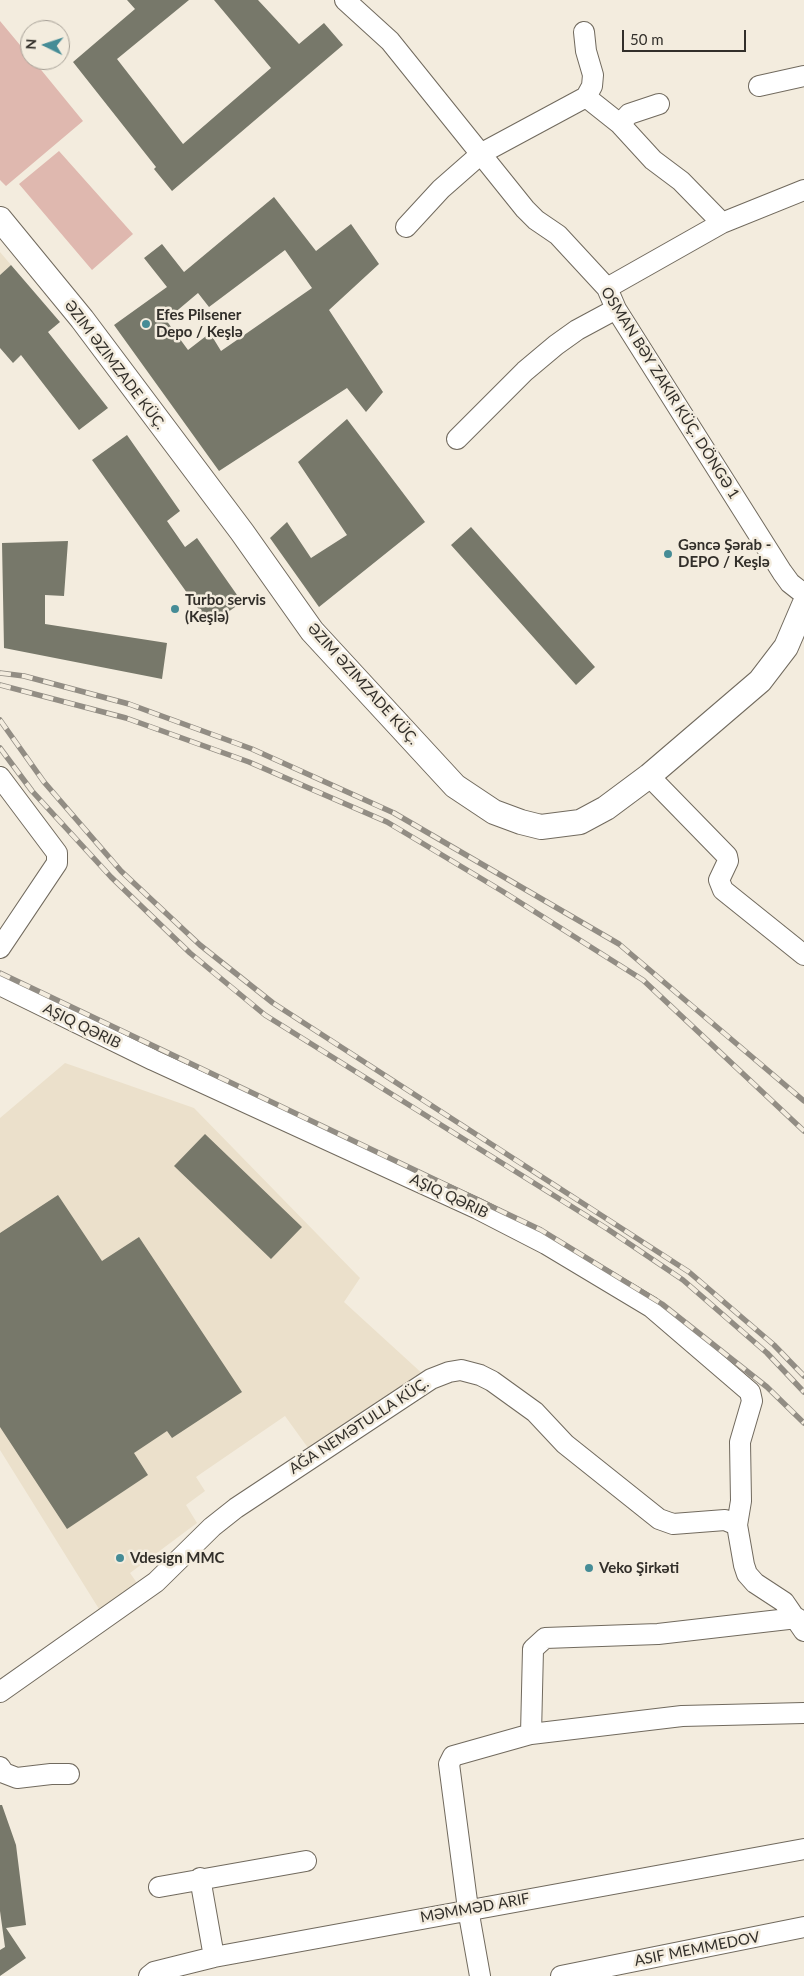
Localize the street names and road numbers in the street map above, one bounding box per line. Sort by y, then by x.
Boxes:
street label: OSMAN BƏY ZAKIR KÜÇ. DÖNGƏ 1 [597,284,743,502]
street label: ƏZIM ƏZIMZADE KÜÇ. [61,297,169,433]
street label: ƏZIM ƏZIMZADE KÜÇ. [304,620,422,748]
street label: AŞIQ QƏRIB [40,999,124,1053]
street label: AŞIQ QƏRIB [407,1170,491,1222]
street label: AĞA NEMƏTULLA KÜÇ. [286,1374,432,1478]
street label: MƏMMƏD ARIF [419,1890,531,1926]
street label: ASIF MEMMEDOV [633,1928,761,1970]

